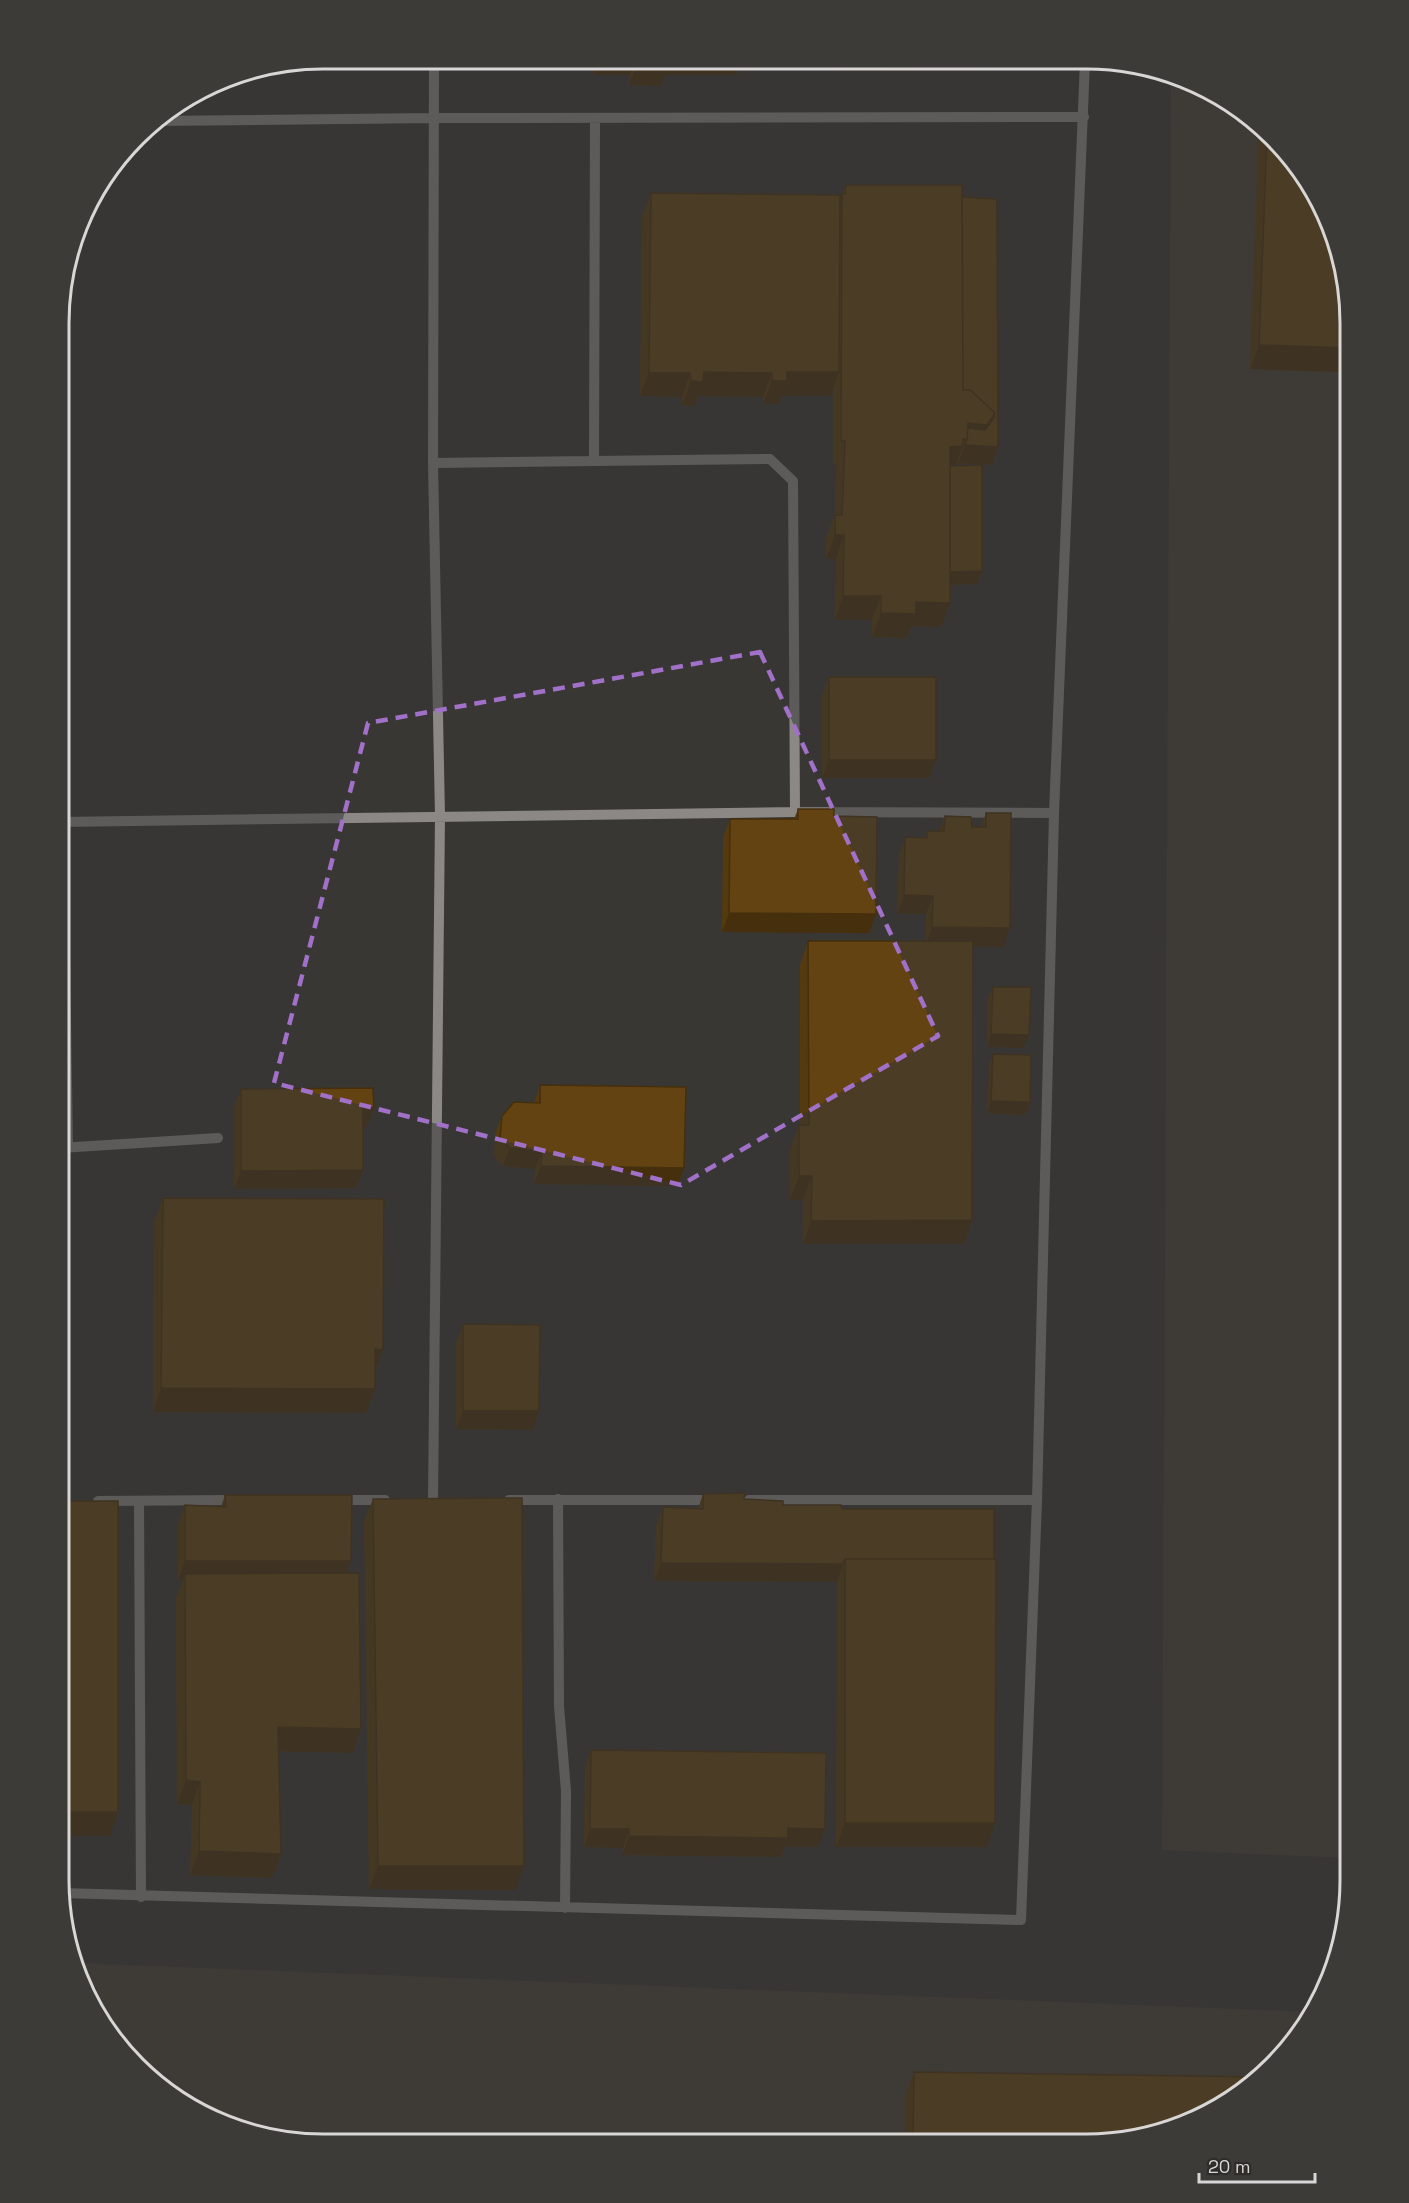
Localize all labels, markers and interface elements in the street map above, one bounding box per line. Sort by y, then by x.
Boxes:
scale bar [1199,2146,1314,2184]
text: 20 m [1208,2155,1251,2178]

